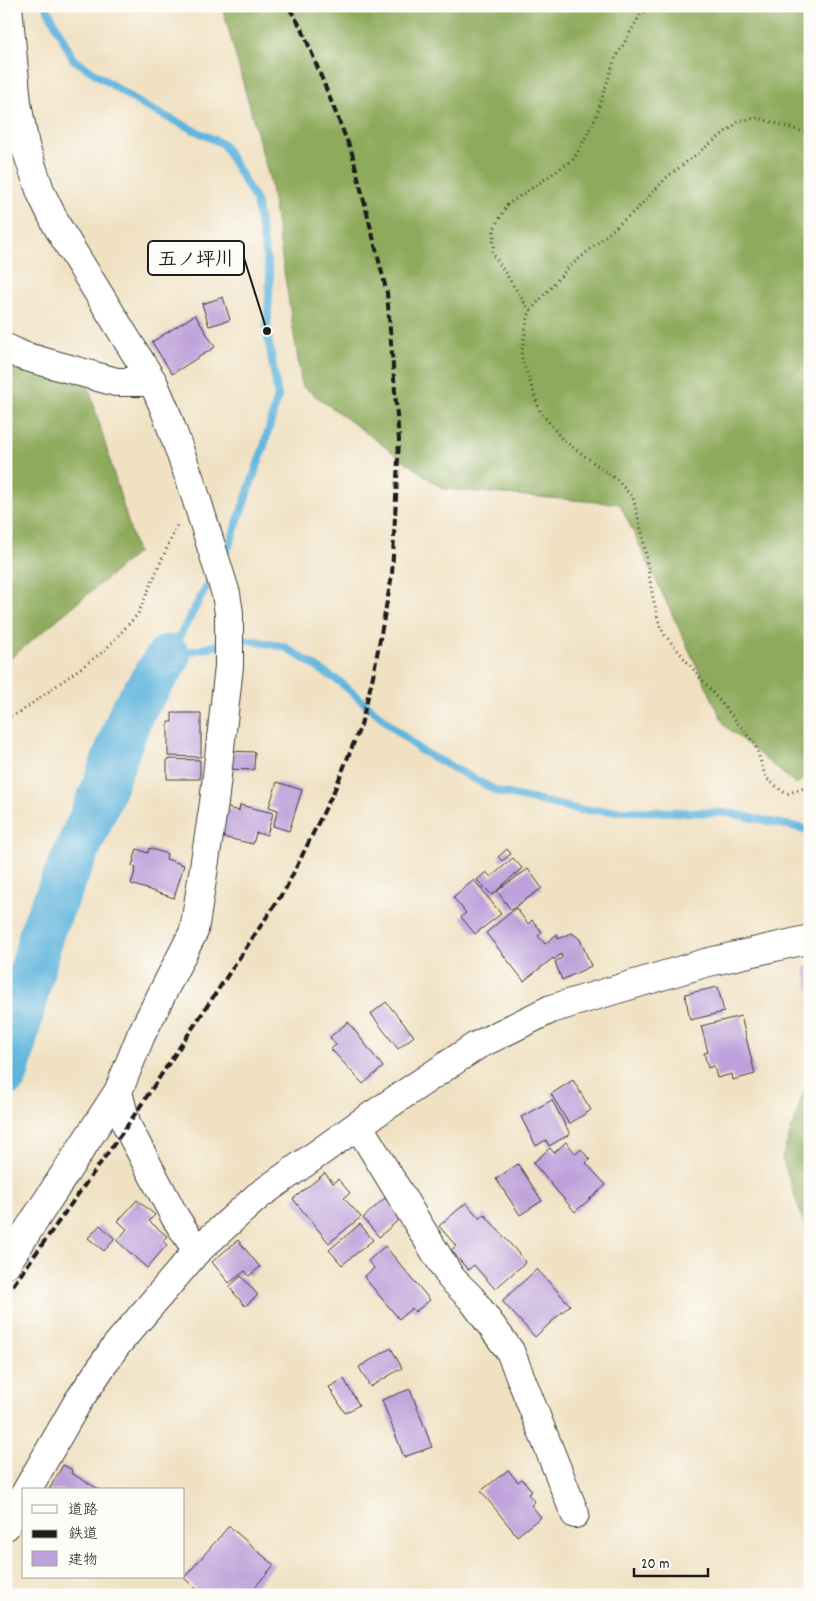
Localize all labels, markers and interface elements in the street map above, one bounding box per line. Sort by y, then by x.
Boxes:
callout: 五ノ坪川 [148,241,244,275]
text: 五ノ坪川 [158,248,234,275]
legend [22,1488,185,1578]
text: 道路 [68,1500,98,1522]
text: 鉄道 [68,1524,98,1546]
scale bar [634,1546,707,1578]
text: 建物 [68,1550,98,1572]
text: 20 m [641,1554,669,1576]

